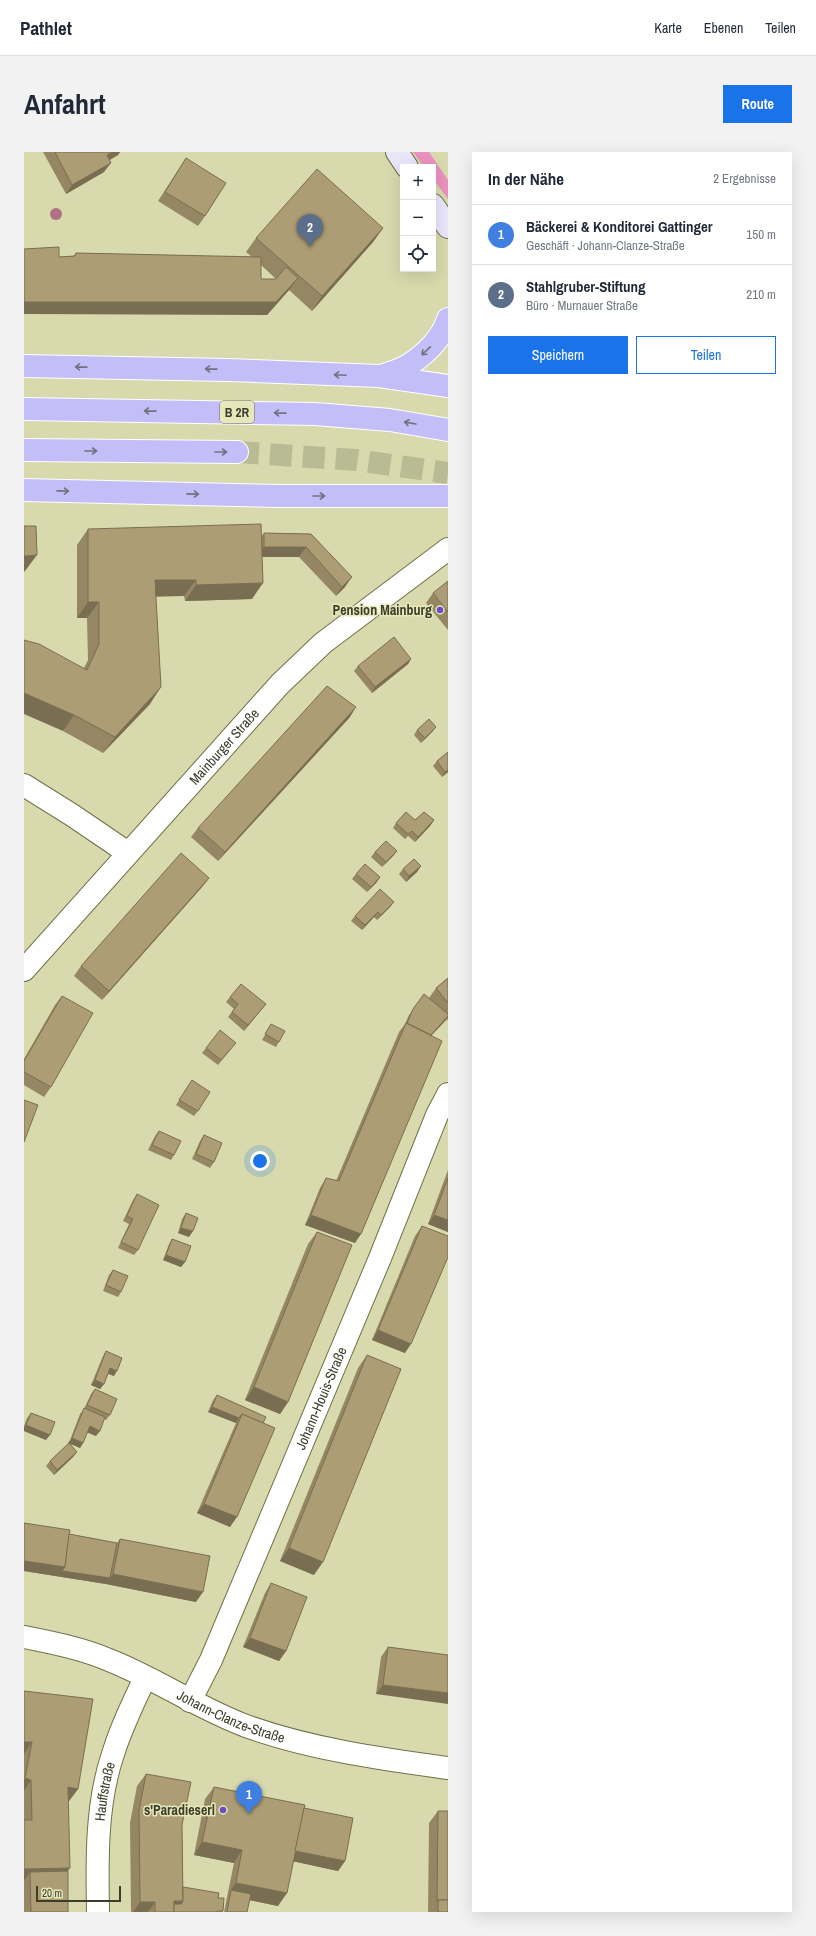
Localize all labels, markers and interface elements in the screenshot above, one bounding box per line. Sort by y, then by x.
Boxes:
text: Pathlet [20,15,72,41]
text: Karte [654,19,682,37]
text: Ebenen [704,19,743,37]
text: Teilen [765,19,796,37]
text: Anfahrt [24,85,106,123]
button: Route [723,85,792,123]
map controls [400,164,436,272]
button: + [400,164,436,200]
text: In der Nähe [488,167,564,190]
text: 2 Ergebnisse [713,170,776,187]
button: − [400,200,436,236]
pin: 2 [297,214,323,247]
text: Bäckerei & Konditorei Gattinger [526,216,713,237]
text: 1 [498,226,504,243]
text: 150 m [746,226,776,243]
button: locate [400,236,436,272]
text: Geschäft · Johann-Clanze-Straße [526,237,685,254]
text: Stahlgruber-Stiftung [526,276,646,297]
text: 2 [498,286,504,303]
text: 210 m [746,286,776,303]
text: Büro · Murnauer Straße [526,297,638,314]
button: Speichern [488,336,628,374]
button: Teilen [636,336,776,374]
one-way arrow [421,346,431,356]
one-way arrow [75,363,88,371]
one-way arrow [205,366,218,373]
one-way arrow [334,371,347,378]
road number: B 2R [220,401,254,423]
one-way arrow [144,407,157,415]
one-way arrow [274,409,287,417]
one-way arrow [403,419,416,427]
one-way arrow [84,447,97,455]
one-way arrow [214,448,227,456]
one-way arrow [56,487,69,495]
one-way arrow [186,490,199,498]
one-way arrow [312,492,325,500]
place label: Pension Mainburg [332,601,432,619]
marker: Pension Mainburg [435,605,445,615]
street label: Mainburger Straße [185,705,263,788]
your location [250,1151,270,1171]
street label: Johann-Houis-Straße [291,1344,351,1452]
street label: Johann-Clanze-Straße [174,1686,287,1747]
street label: Hauffstraße [91,1760,119,1822]
pin: 1 [236,1781,262,1814]
place label: s'Paradieserl [144,1801,215,1819]
marker: s'Paradieserl [218,1805,228,1815]
scale bar [36,1884,121,1903]
text: 20 m [42,1886,62,1900]

